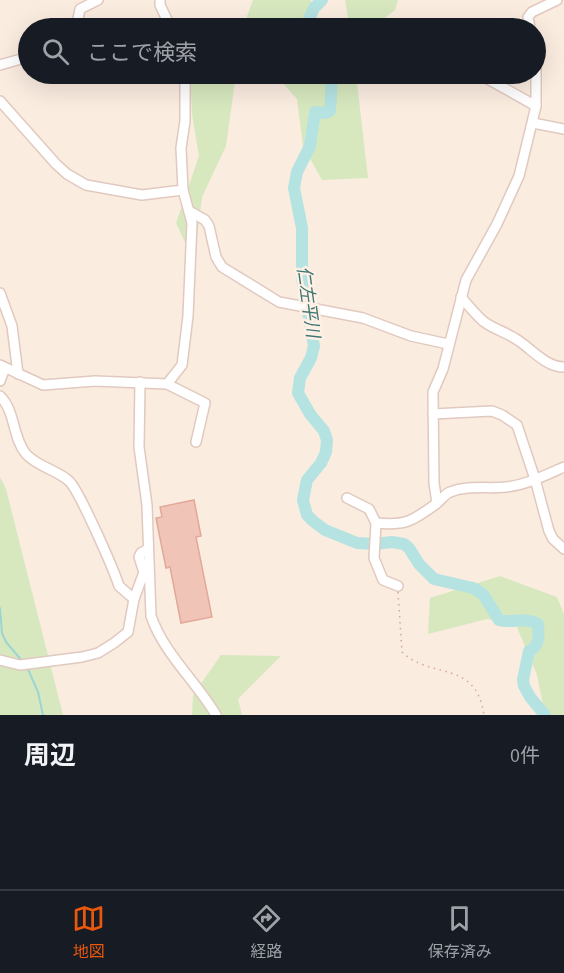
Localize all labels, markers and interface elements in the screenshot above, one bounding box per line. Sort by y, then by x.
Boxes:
search box [18,18,546,84]
icon: search [39,35,72,68]
text: ここで検索 [87,37,197,69]
water label: 仁左平川 [291,265,326,341]
text: 周辺 [24,737,76,774]
text: 0件 [510,742,540,770]
tab: 地図 [72,902,105,963]
tab: 経路 [250,902,283,963]
tab: 保存済み [428,902,492,963]

